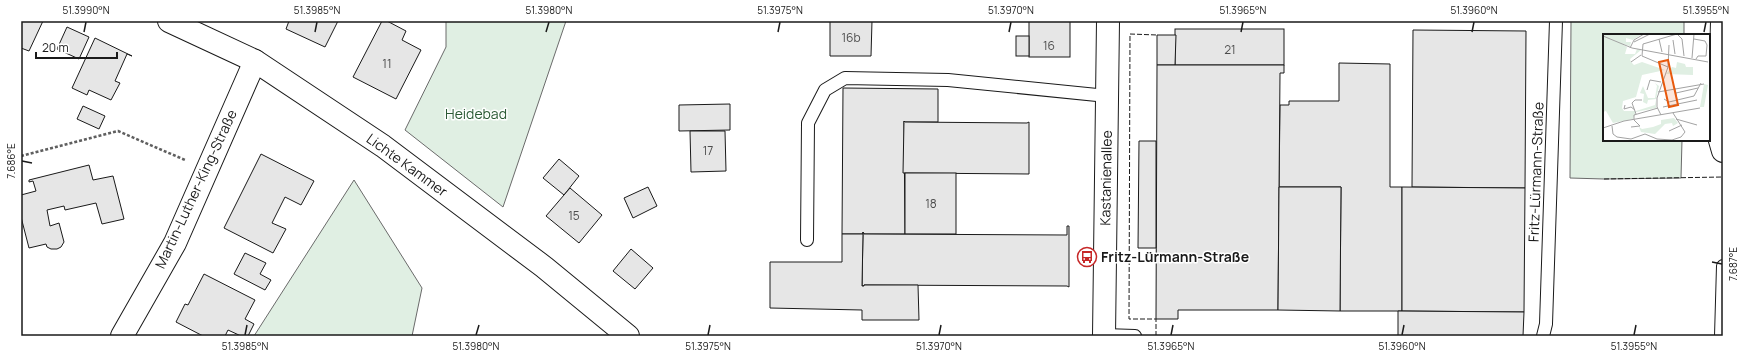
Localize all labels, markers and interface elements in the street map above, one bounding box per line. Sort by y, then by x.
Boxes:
text: 51.3990°N [62,3,110,17]
text: 51.3985°N [294,3,340,17]
text: 51.3980°N [526,3,573,17]
text: 51.3975°N [757,3,803,17]
text: 51.3970°N [988,3,1034,17]
text: 51.3965°N [1220,3,1267,17]
text: 51.3960°N [1450,3,1498,17]
text: 51.3955°N [1683,3,1729,17]
house number: 16b [841,29,861,46]
scale bar [36,34,117,60]
inset map [1603,34,1710,141]
house number: 16 [1043,37,1055,54]
text: 20 m [42,39,69,56]
house number: 21 [1224,41,1236,58]
house number: 11 [382,55,392,72]
street label: Fritz-Lürmann-Straße [1524,102,1547,242]
park label: Heidebad [445,104,507,123]
street label: Martin-Luther-King-Straße [150,106,241,271]
street label: Lichte Kammer [363,129,452,200]
street label: Kastanienallee [1095,130,1116,226]
house number: 17 [703,142,713,159]
text: 7.686°E [4,143,18,179]
house number: 18 [925,195,937,212]
house number: 15 [568,207,580,224]
bus stop icon: Fritz-Lürmann-Straße [1076,246,1098,268]
place label: Fritz-Lürmann-Straße [1101,247,1249,266]
text: 7.687°E [1726,247,1740,281]
text: 51.3985°N [222,339,268,353]
text: 51.3980°N [453,339,500,353]
text: 51.3975°N [685,339,731,353]
text: 51.3970°N [916,339,962,353]
text: 51.3965°N [1148,339,1195,353]
text: 51.3960°N [1378,339,1426,353]
text: 51.3955°N [1611,339,1657,353]

